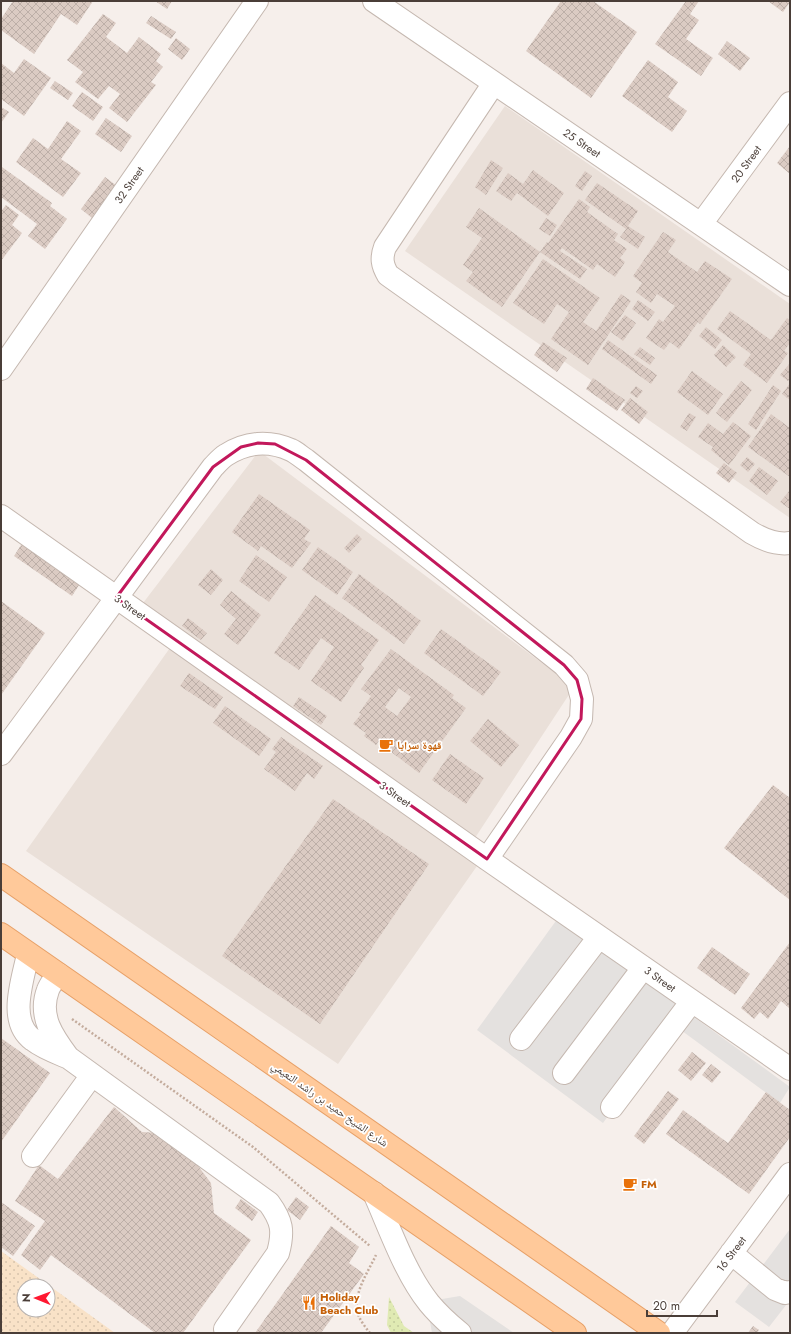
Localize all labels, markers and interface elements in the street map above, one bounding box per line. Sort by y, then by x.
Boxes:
street label: 25 Street [560,125,604,162]
street label: 20 Street [727,142,765,186]
street label: 32 Street [110,163,148,207]
street label: 3 Street [111,590,149,624]
cafe icon: قهوة سرايا [378,737,394,753]
place label: قهوة سرايا [397,737,442,753]
street label: 3 Street [376,777,414,811]
street label: 3 Street [641,962,679,996]
street label: شارع الشيخ حميد بن راشد النعيمي [268,1058,392,1151]
cafe icon: FM [622,1176,638,1192]
place label: FM [641,1176,657,1192]
street label: 16 Street [712,1233,750,1275]
north arrow [16,1278,56,1318]
place label: Holiday Beach Club [320,1289,379,1318]
scale bar [647,1292,717,1318]
text: N [18,1293,34,1302]
restaurant icon: Holiday Beach Club [301,1295,317,1311]
text: 20 m [653,1297,680,1315]

